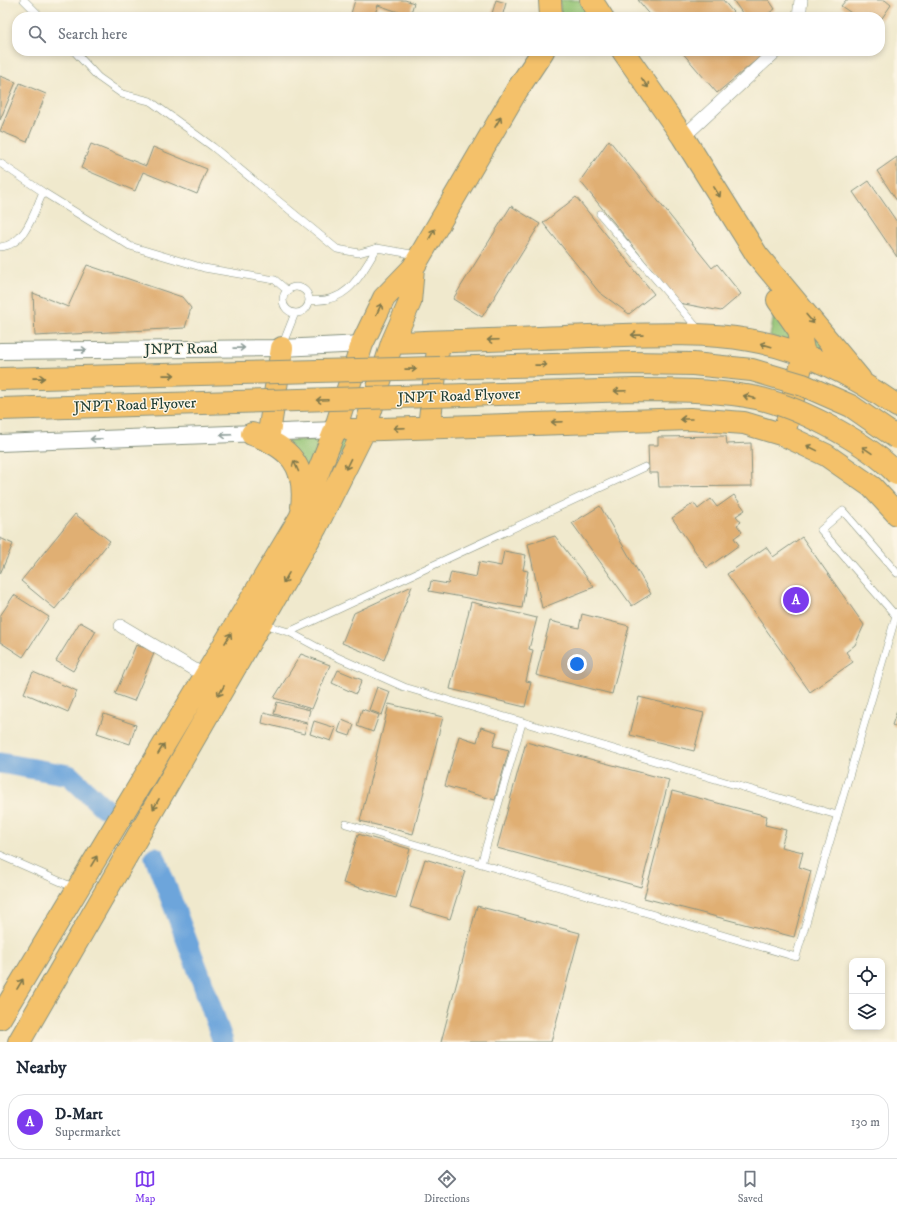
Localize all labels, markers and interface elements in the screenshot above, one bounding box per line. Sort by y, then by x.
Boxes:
search box [12,12,885,56]
icon: search [26,23,48,45]
text: Search here [58,25,127,44]
one-way arrow [641,77,649,88]
one-way arrow [495,116,503,128]
one-way arrow [713,186,721,197]
one-way arrow [429,228,437,240]
one-way arrow [375,303,383,315]
one-way arrow [806,313,815,324]
one-way arrow [631,331,644,339]
one-way arrow [487,336,500,343]
street label: JNPT Road [142,339,218,359]
one-way arrow [760,341,773,348]
one-way arrow [232,344,245,352]
one-way arrow [74,346,87,354]
one-way arrow [534,362,547,369]
one-way arrow [404,365,417,373]
one-way arrow [162,371,175,379]
one-way arrow [32,374,45,382]
street label: JNPT Road Flyover [395,384,521,408]
one-way arrow [614,387,627,394]
street label: JNPT Road Flyover [71,393,197,417]
one-way arrow [743,393,756,400]
one-way arrow [316,396,329,403]
one-way arrow [680,415,693,423]
one-way arrow [551,419,564,426]
one-way arrow [393,424,406,432]
one-way arrow [220,431,233,438]
one-way arrow [90,435,103,443]
one-way arrow [806,444,818,451]
one-way arrow [861,446,872,454]
one-way arrow [343,457,351,469]
one-way arrow [292,460,299,472]
one-way arrow [282,572,290,584]
pin: A [783,585,809,615]
one-way arrow [224,633,232,644]
your location [567,654,587,674]
one-way arrow [217,685,225,697]
one-way arrow [157,744,165,755]
one-way arrow [152,797,160,809]
one-way arrow [91,855,99,867]
map controls [849,958,885,1030]
button: locate [849,958,885,994]
one-way arrow [16,979,24,990]
button: layers [849,994,885,1030]
text: Nearby [16,1057,66,1079]
text: D-Mart [55,1105,103,1124]
text: A [26,1114,34,1130]
text: 130 m [851,1114,880,1130]
text: Supermarket [55,1124,121,1140]
tab: Map [134,1168,156,1206]
tab: Directions [424,1168,470,1206]
tab: Saved [738,1168,763,1206]

